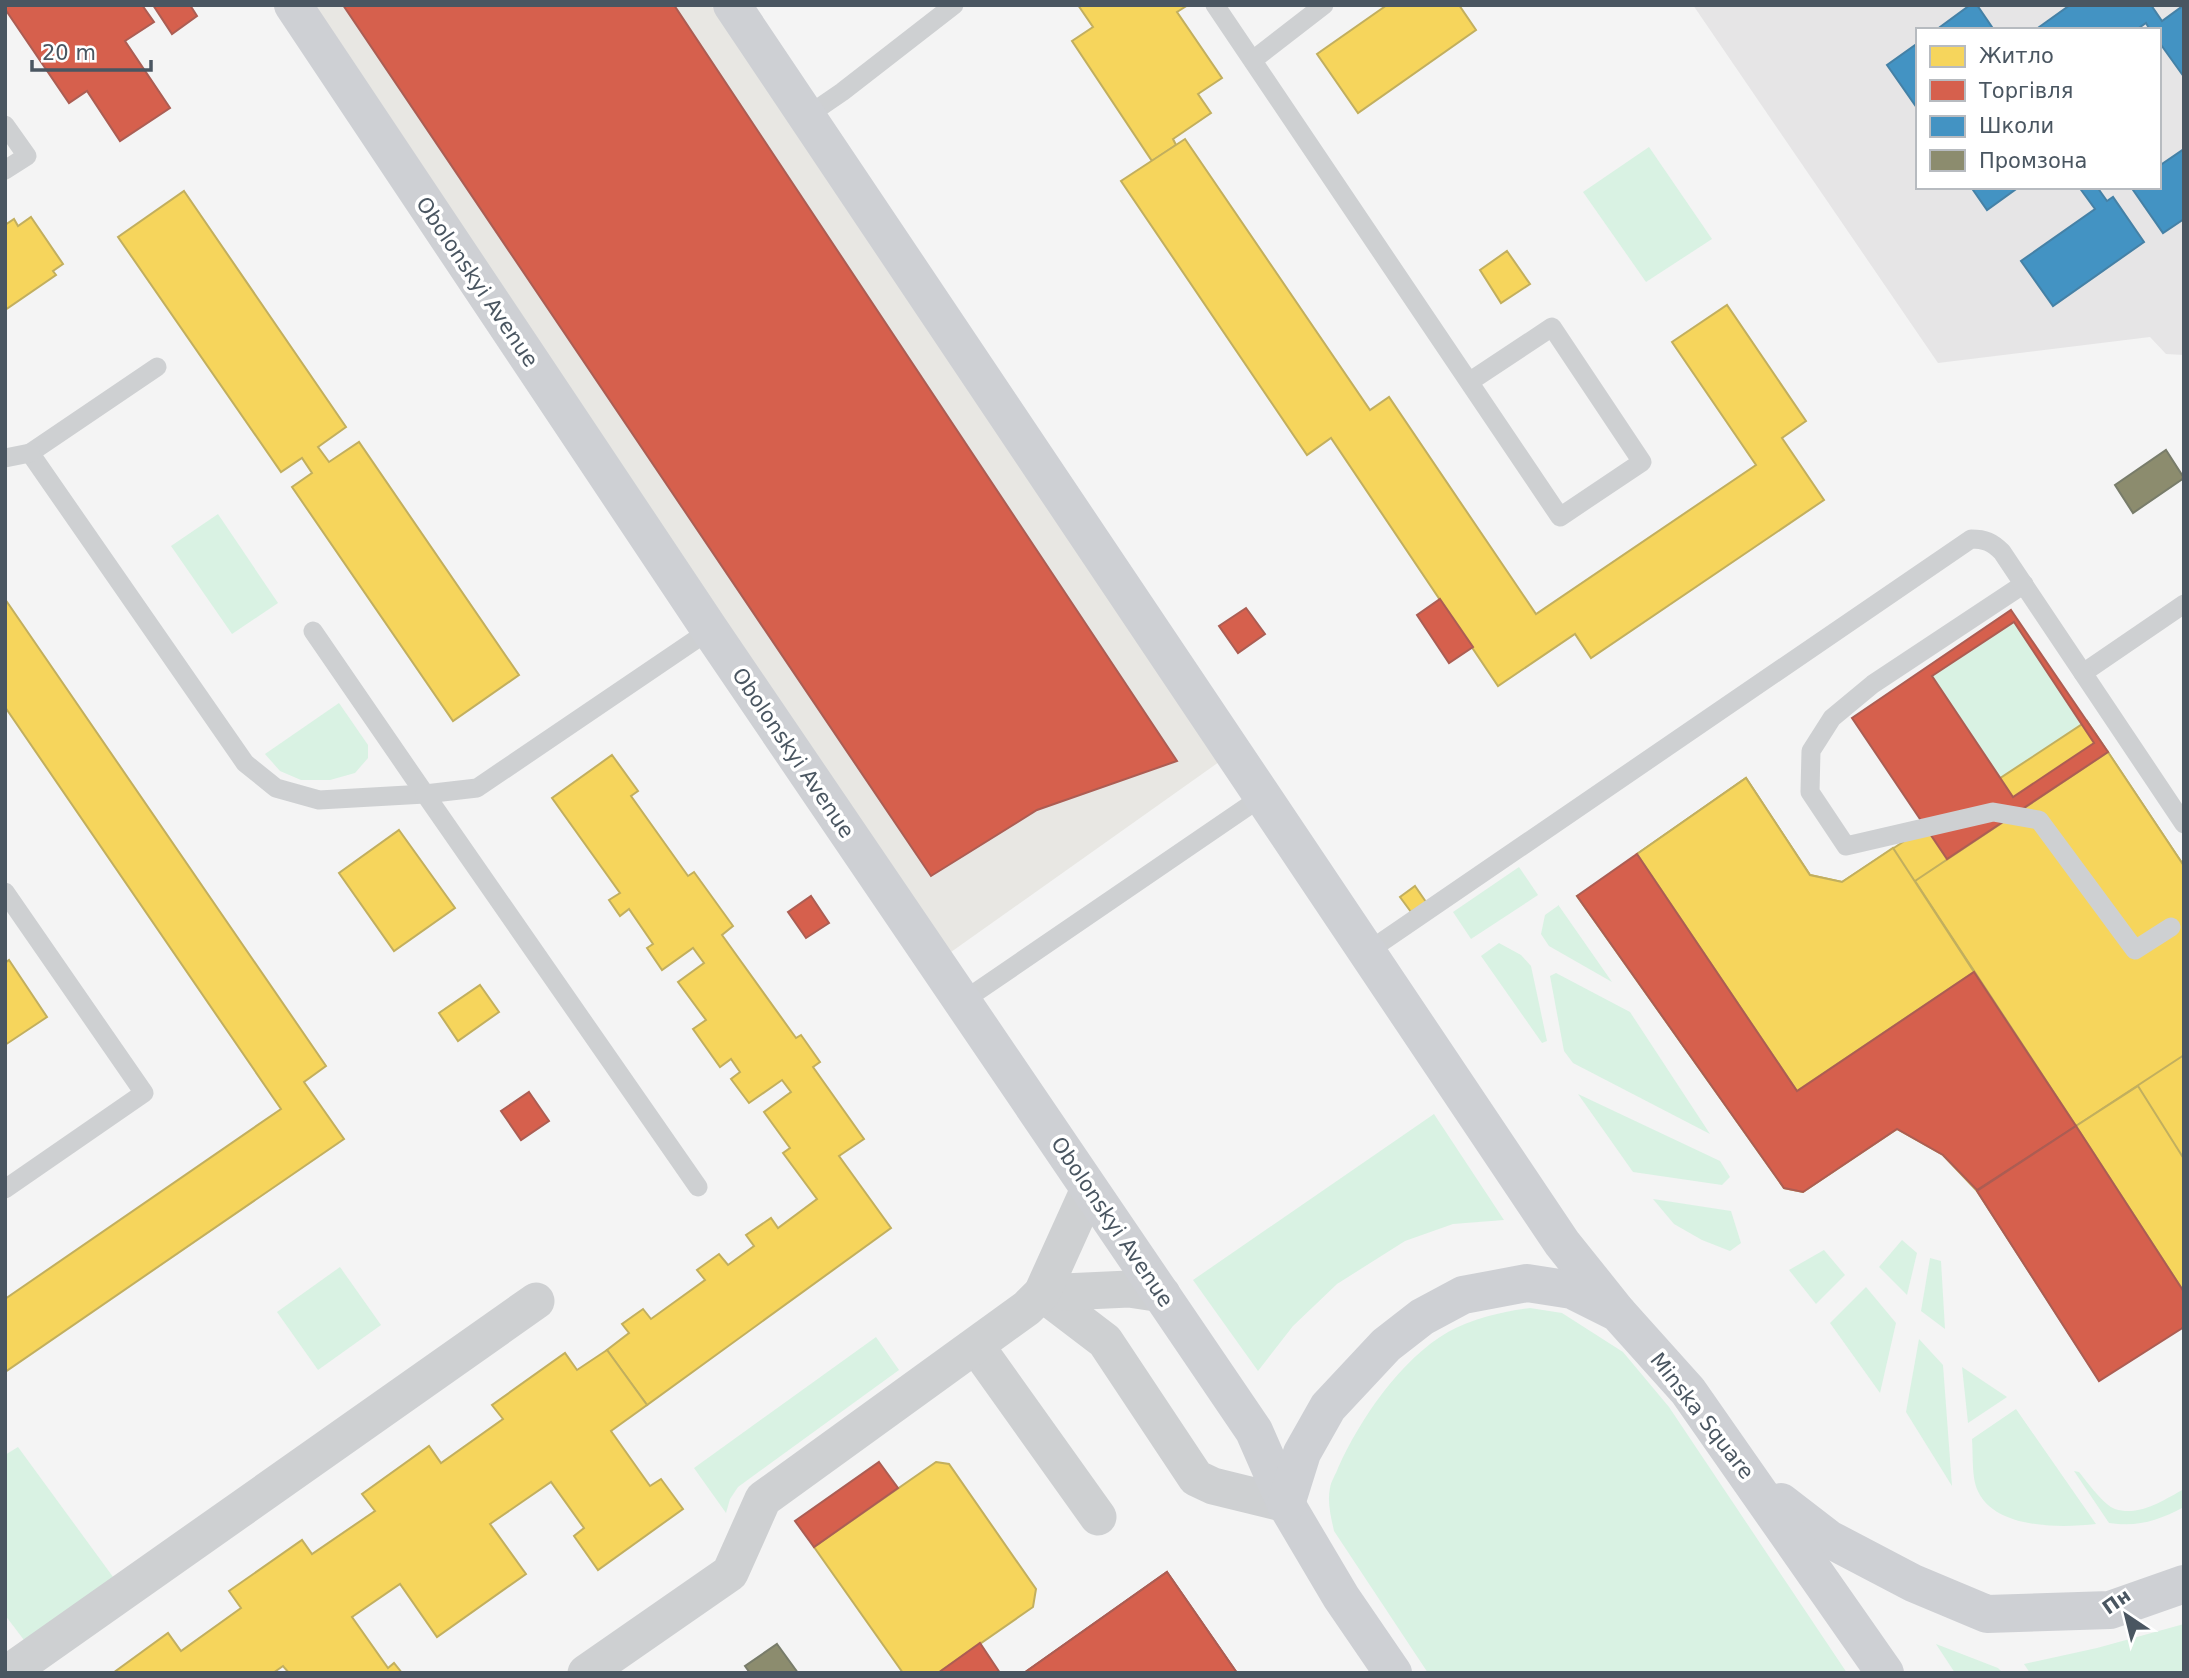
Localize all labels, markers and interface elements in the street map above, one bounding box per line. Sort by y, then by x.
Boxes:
scale bar [32,28,150,72]
legend [1916,28,2161,189]
text: 20 m [42,41,96,65]
text: Житло [1979,44,2054,68]
text: Торгівля [1978,79,2073,103]
text: Школи [1979,114,2054,138]
text: Промзона [1979,149,2087,173]
street label: Obolonskyi Avenue [411,192,543,372]
street label: Obolonskyi Avenue [727,663,859,843]
street label: Obolonskyi Avenue [1046,1132,1178,1312]
street label: Minska Square [1645,1348,1759,1484]
north arrow [2091,1580,2161,1650]
text: Пн [2098,1584,2134,1618]

